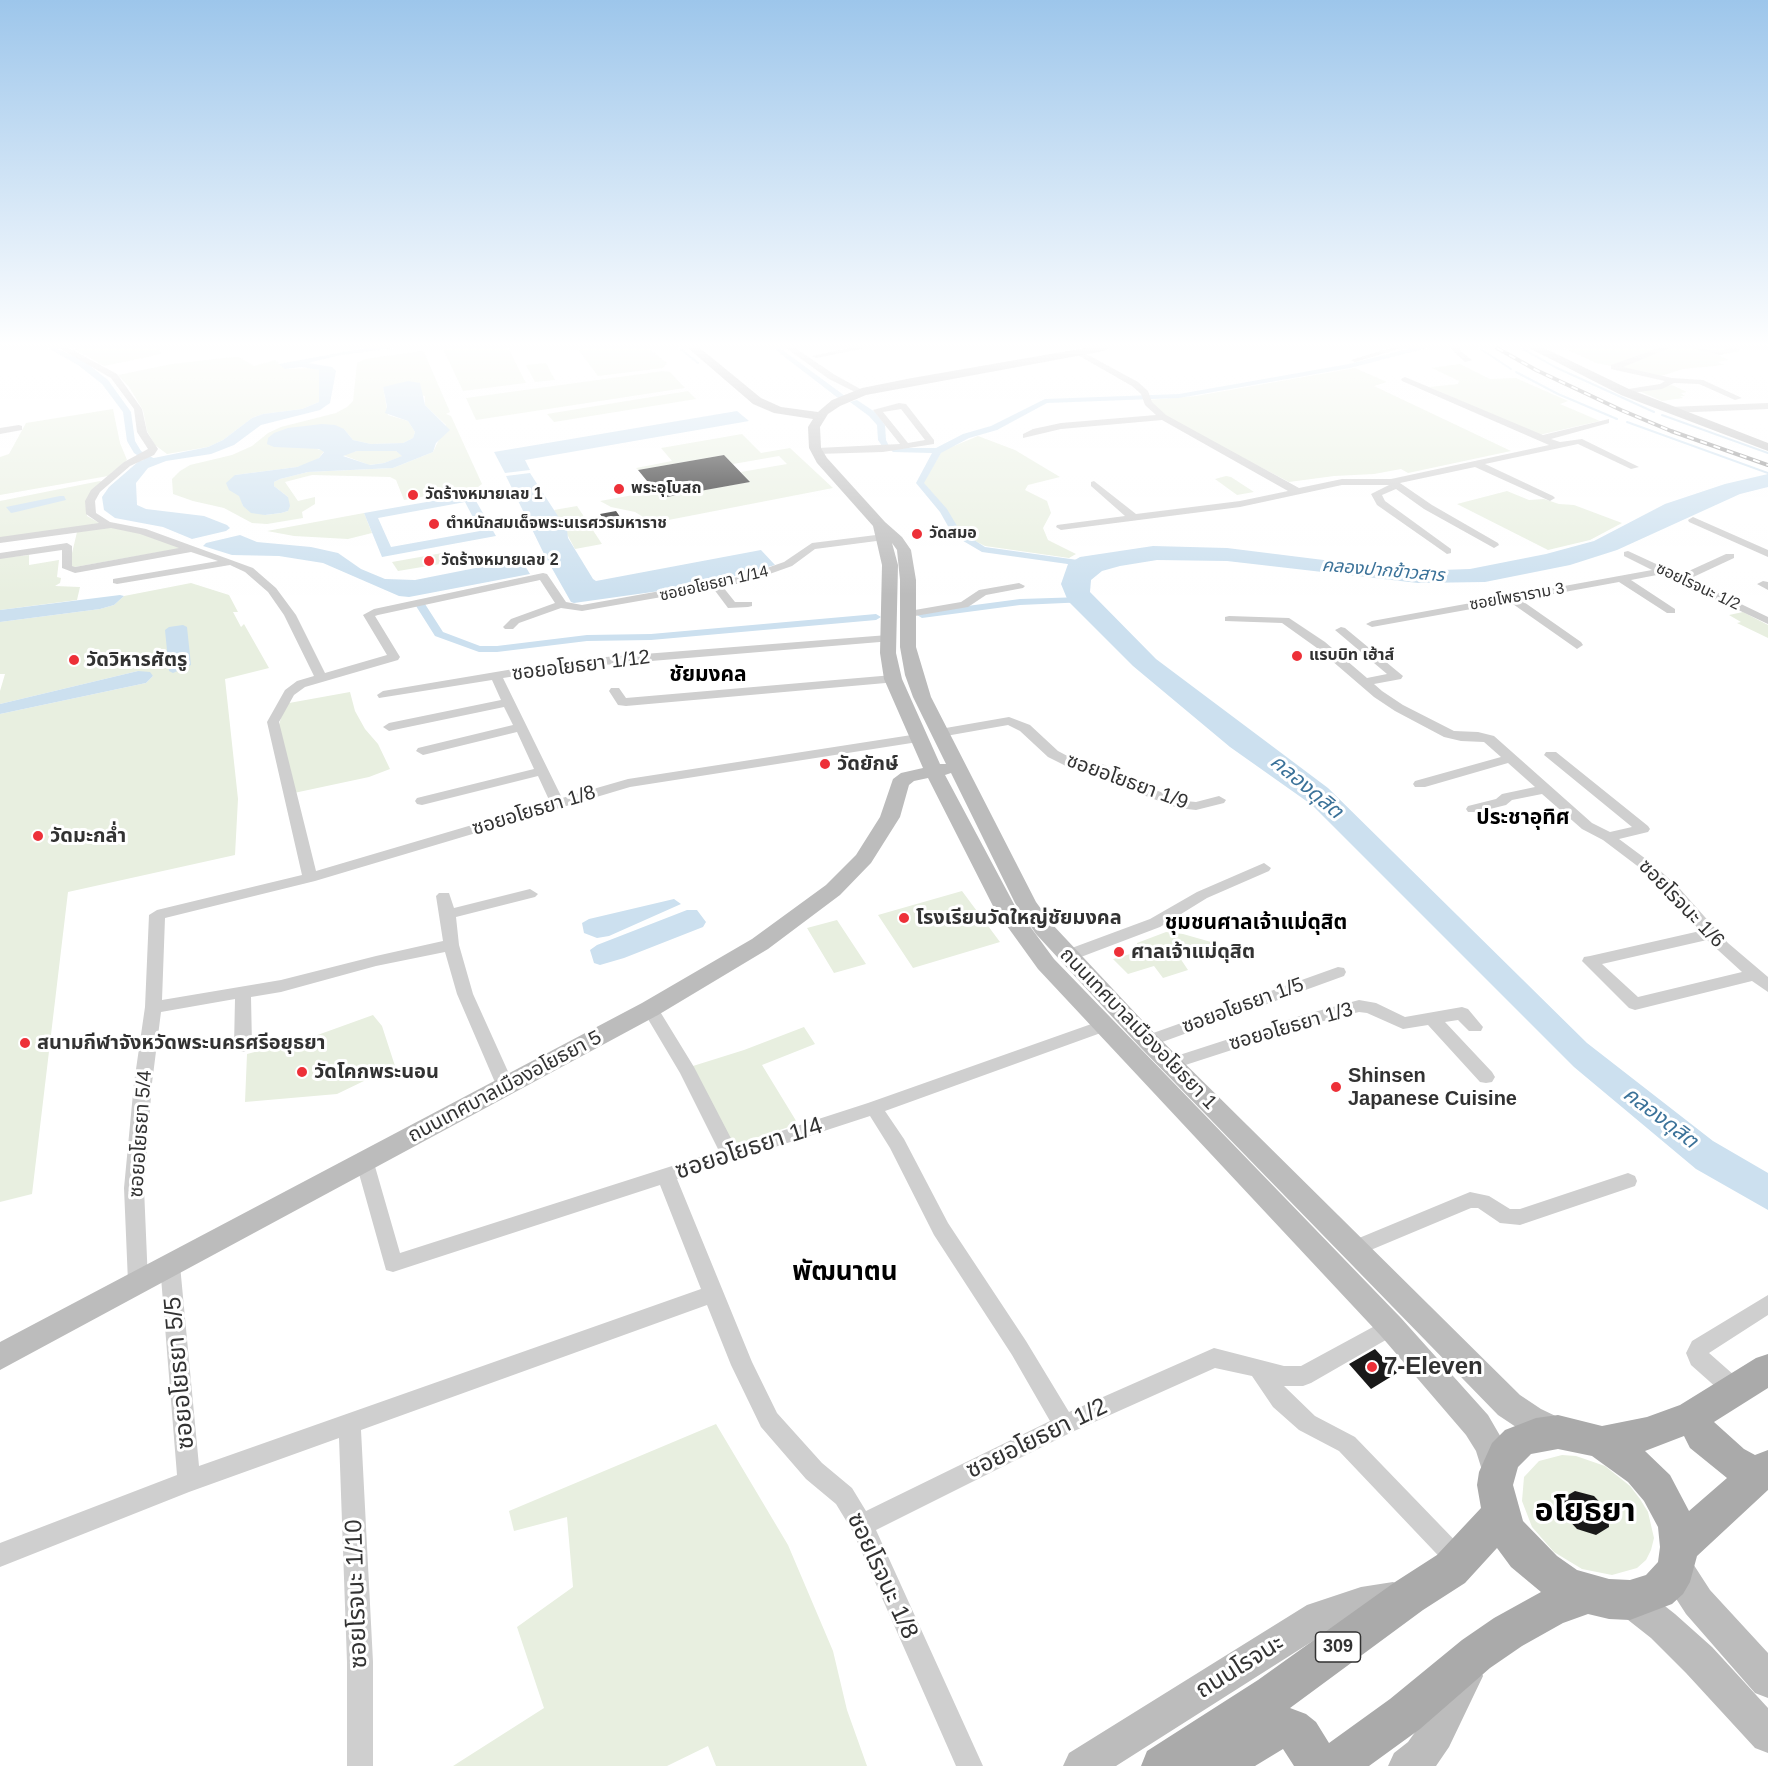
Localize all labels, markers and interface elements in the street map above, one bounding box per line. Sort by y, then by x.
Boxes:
place label: พระอุโบสถ [631,479,701,499]
marker: พระอุโบสถ [612,482,626,496]
place label: วัดร้างหมายเลข 1 [425,485,543,505]
marker: วัดร้างหมายเลข 1 [406,488,420,502]
place label: ตำหนักสมเด็จพระนเรศวรมหาราช [446,514,667,534]
marker: ตำหนักสมเด็จพระนเรศวรมหาราช [427,517,441,531]
place label: วัดสมอ [929,524,977,544]
marker: วัดสมอ [910,527,924,541]
place label: วัดร้างหมายเลข 2 [441,551,559,571]
marker: วัดร้างหมายเลข 2 [422,554,436,568]
water label: คลองปากข้าวสาร [1321,555,1445,587]
street label: ซอยโรจนะ 1/2 [1653,559,1743,615]
street label: ซอยอโยธยา 1/14 [658,562,770,606]
street label: ซอยโพธาราม 3 [1468,579,1566,615]
street label: ซอยอโยธยา 1/12 [511,646,651,686]
place label: แรบบิท เฮ้าส์ [1309,646,1394,666]
place label: วัดวิหารศัตรู [86,648,187,672]
marker: แรบบิท เฮ้าส์ [1290,649,1304,663]
marker: วัดวิหารศัตรู [67,653,81,667]
district label: ชัยมงคล [669,662,747,688]
street label: ซอยอโยธยา 1/9 [1063,749,1191,815]
water label: คลองดุสิต [1265,750,1347,824]
place label: วัดยักษ์ [837,752,898,776]
marker: วัดยักษ์ [818,757,832,771]
street label: ซอยอโยธยา 1/8 [469,781,599,841]
district label: ประชาอุทิศ [1476,805,1570,831]
place label: วัดมะกล่ำ [50,824,126,848]
marker: วัดมะกล่ำ [31,829,45,843]
street label: ซอยโรจนะ 1/6 [1633,855,1729,953]
place label: โรงเรียนวัดใหญ่ชัยมงคล [916,906,1122,930]
district label: ชุมชนศาลเจ้าแม่ดุสิต [1165,910,1347,936]
marker: โรงเรียนวัดใหญ่ชัยมงคล [897,911,911,925]
place label: ศาลเจ้าแม่ดุสิต [1131,940,1255,964]
street label: ถนนเทศบาลเมืองอโยธยา 1 [1054,943,1222,1115]
marker: ศาลเจ้าแม่ดุสิต [1112,945,1126,959]
street label: ซอยอโยธยา 1/5 [1179,973,1307,1039]
street label: ซอยอโยธยา 1/3 [1226,998,1356,1056]
street label: ถนนเทศบาลเมืองอโยธยา 5 [404,1026,606,1148]
place label: สนามกีฬาจังหวัดพระนครศรีอยุธยา [37,1031,325,1055]
marker: สนามกีฬาจังหวัดพระนครศรีอยุธยา [18,1036,32,1050]
place label: วัดโคกพระนอน [314,1060,439,1084]
place label: Shinsen Japanese Cuisine [1348,1064,1517,1111]
marker: วัดโคกพระนอน [295,1065,309,1079]
street label: ซอยอโยธยา 5/4 [125,1069,157,1199]
marker: Shinsen Japanese Cuisine [1329,1080,1343,1094]
water label: คลองดุสิต [1618,1082,1702,1154]
street label: ซอยอโยธยา 1/4 [672,1112,826,1186]
district label: พัฒนาตน [792,1257,898,1289]
street label: ซอยอโยธยา 5/5 [159,1295,201,1451]
place label: 7-Eleven [1384,1353,1483,1381]
marker: 7-Eleven [1365,1360,1379,1374]
street label: ซอยอโยธยา 1/2 [962,1392,1112,1486]
district label: อโยธยา [1534,1493,1636,1531]
street label: ซอยโรจนะ 1/8 [840,1508,924,1644]
street label: ซอยโรจนะ 1/10 [340,1519,374,1669]
street label: ถนนโรจนะ [1191,1629,1289,1705]
road number: 309 [1316,1632,1360,1662]

